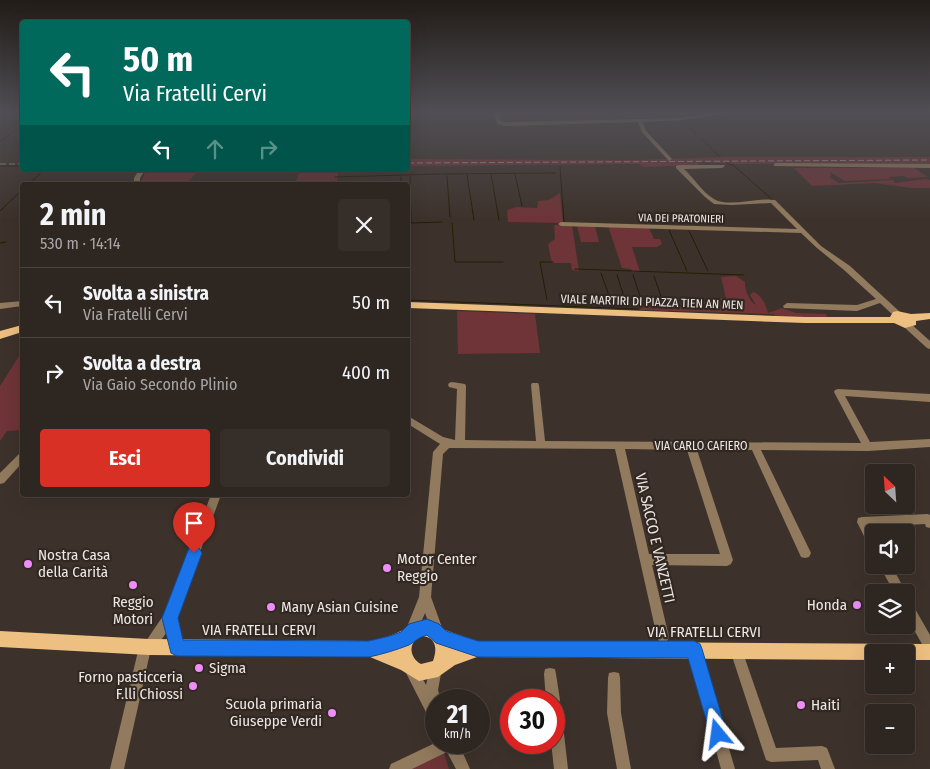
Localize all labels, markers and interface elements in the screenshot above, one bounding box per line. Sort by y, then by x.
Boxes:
text: 50 m [123,38,193,80]
icon: left [40,40,105,105]
text: Via Fratelli Cervi [123,80,267,107]
icon: left [148,135,176,163]
icon: ahead [201,135,229,163]
icon: right [254,135,282,163]
text: 2 min [40,197,107,233]
button: close [338,199,390,251]
street label: VIA DEI PRATONIERI [638,211,724,226]
text: 530 m · 14:14 [40,234,120,253]
text: Svolta a sinistra [83,282,209,305]
icon: left [40,289,68,317]
text: 50 m [352,291,390,314]
street label: VIALE MARTIRI DI PIAZZA TIEN AN MEN [560,292,744,312]
text: Via Fratelli Cervi [83,305,188,324]
text: Svolta a destra [83,352,201,375]
icon: right [40,359,68,387]
text: 400 m [342,361,390,384]
text: Via Gaio Secondo Plinio [83,375,237,394]
button: Esci [40,429,210,487]
button: Condividi [220,429,390,487]
street label: VIA CARLO CAFIERO [655,439,747,453]
north arrow [865,464,915,514]
map controls [865,464,915,754]
street label: VIA SACCO E VANZETTI [631,471,679,605]
pin [173,502,215,553]
icon: arrive [180,509,208,537]
button: sound [865,524,915,574]
place label: Nostra Casa della Carità [38,546,110,581]
place label: Motor Center Reggio [397,550,478,585]
marker: Nostra Casa della Carità [22,558,34,570]
marker: Motor Center Reggio [381,562,393,574]
marker: Reggio Motori [127,579,139,591]
button: layers [865,584,915,634]
place label: Reggio Motori [112,593,154,628]
place label: Honda [807,596,847,614]
place label: Many Asian Cuisine [281,598,398,616]
marker: Honda [851,599,863,611]
marker: Many Asian Cuisine [265,601,277,613]
street label: VIA FRATELLI CERVI [202,621,316,639]
street label: VIA FRATELLI CERVI [647,623,761,641]
button: + [865,644,915,694]
place label: Sigma [209,659,246,677]
marker: Sigma [193,662,205,674]
place label: Forno pasticceria F.lli Chiossi [78,668,183,703]
marker: Forno pasticceria F.lli Chiossi [187,680,199,692]
speed limit sign: 30 [500,689,565,754]
place label: Scuola primaria Giuseppe Verdi [226,695,322,730]
place label: Haiti [811,696,840,714]
marker: Haiti [795,699,807,711]
text: 21 [447,700,468,730]
button: − [865,704,915,754]
marker: Scuola primaria Giuseppe Verdi [326,707,338,719]
position arrow [691,707,743,759]
text: km/h [444,727,471,741]

